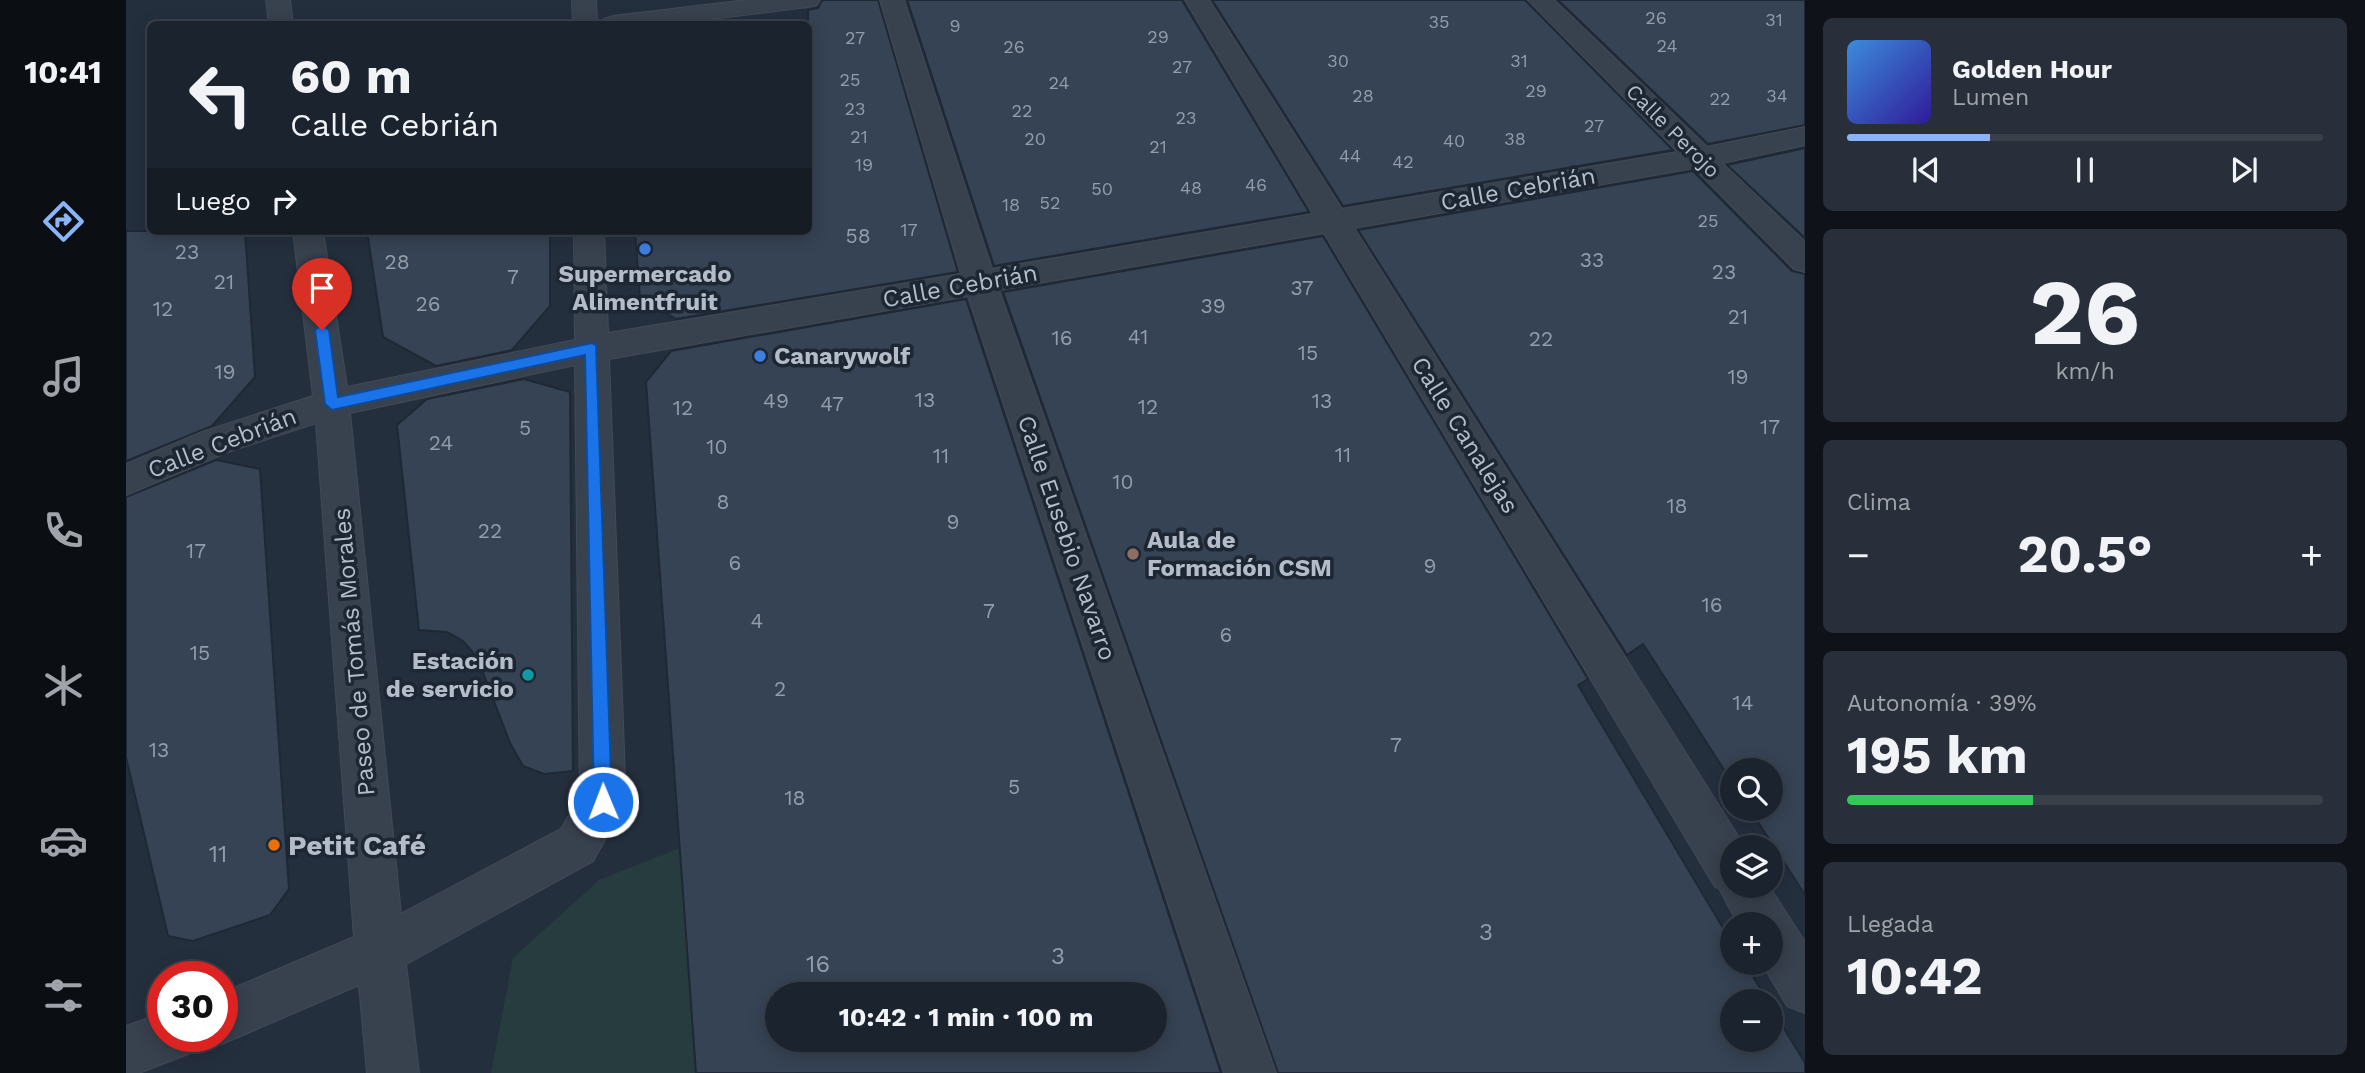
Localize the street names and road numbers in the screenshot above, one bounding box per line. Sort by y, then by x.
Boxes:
street label: Calle Perojo [1621,79,1725,183]
street label: Calle Cebrián [1438,162,1598,216]
street label: Calle Cebrián [880,259,1040,313]
street label: Calle Canalejas [1406,352,1524,518]
street label: Calle Cebrián [144,402,300,484]
street label: Calle Eusebio Navarro [1012,412,1122,664]
street label: Paseo de Tomás Morales [327,507,381,797]

